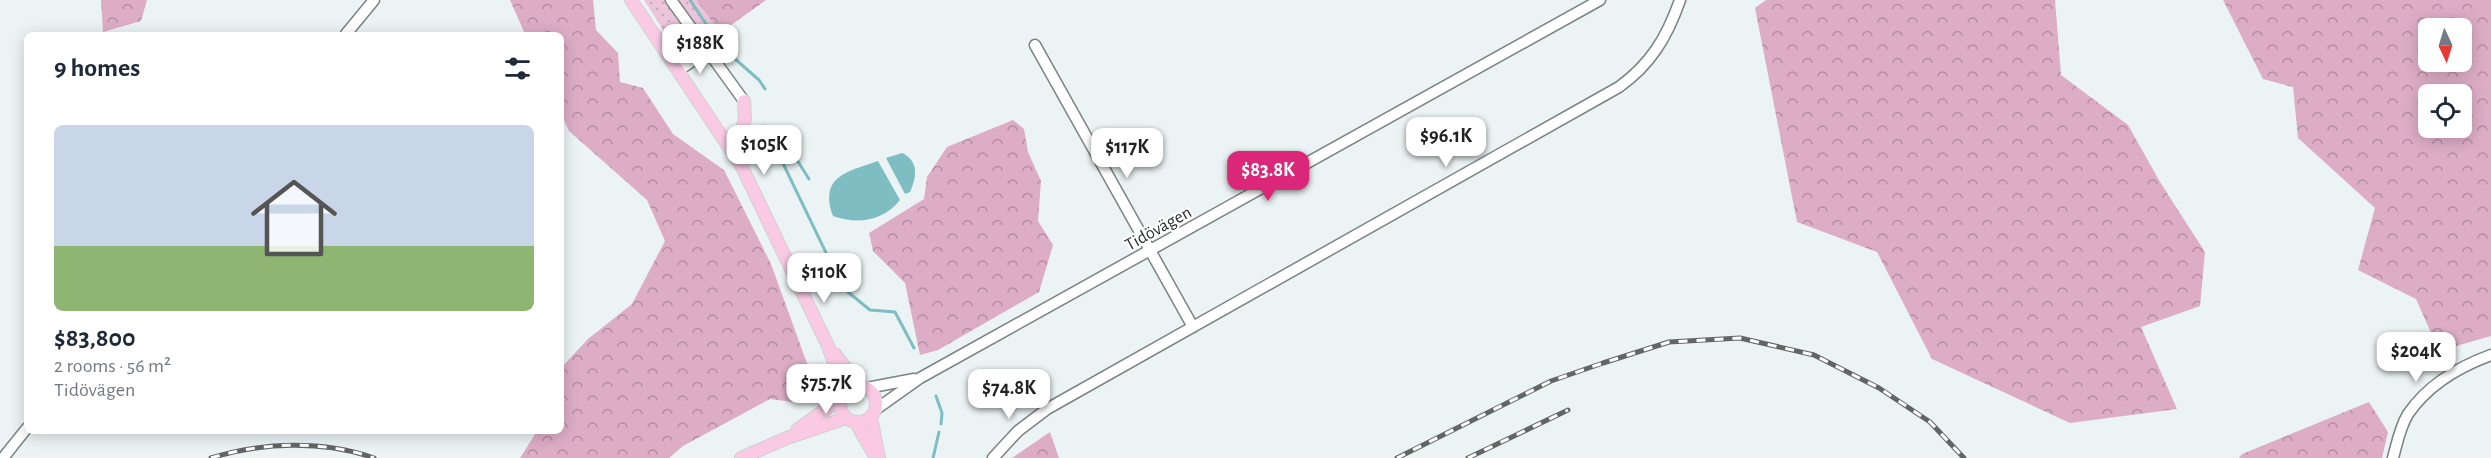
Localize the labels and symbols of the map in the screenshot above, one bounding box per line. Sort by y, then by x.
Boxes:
north arrow [2418,18,2472,72]
pin: $188K [658,24,742,75]
pin: $96.1K [1397,117,1495,168]
pin: $105K [722,125,806,176]
pin: $117K [1085,128,1169,179]
pin: $83.8K [1219,151,1317,202]
street label: Tidövägen [1122,203,1195,254]
pin: $110K [782,253,866,304]
pin: $204K [2374,332,2458,383]
pin: $75.7K [777,364,875,415]
pin: $74.8K [960,369,1058,420]

